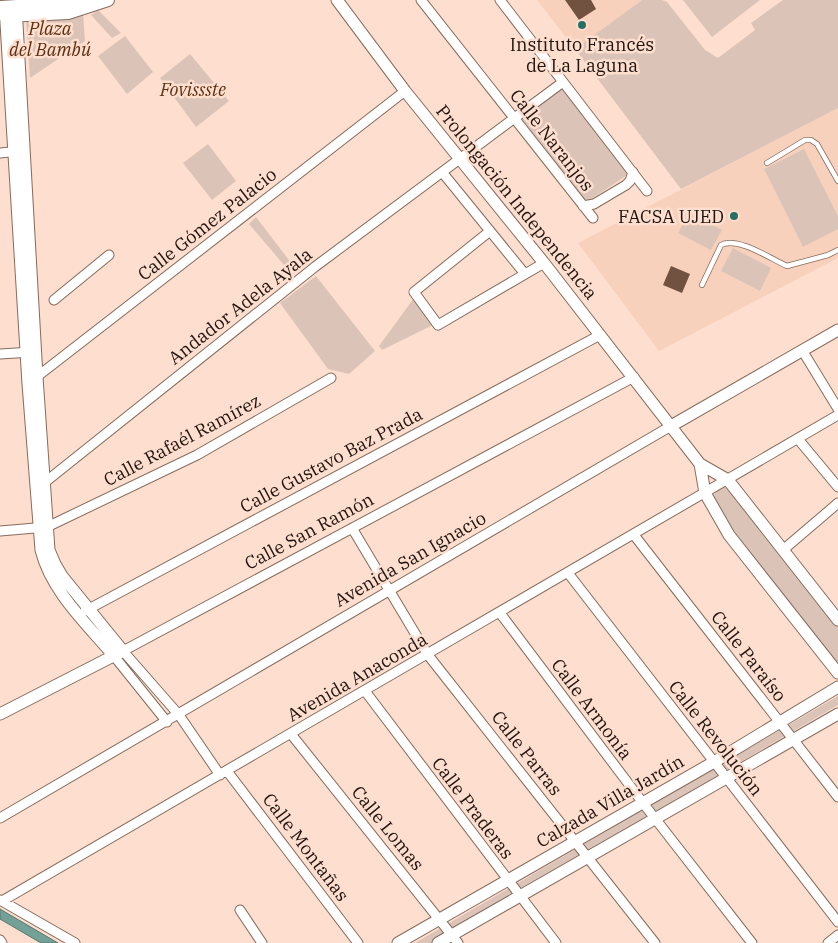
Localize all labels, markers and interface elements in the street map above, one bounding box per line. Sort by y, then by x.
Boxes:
park label: Plaza del Bambú [9,17,92,61]
marker: Instituto Francés de La Laguna [576,19,588,31]
place label: Instituto Francés de La Laguna [510,33,654,77]
park label: Fovissste [159,78,226,101]
street label: Calle Naranjos [505,84,599,196]
street label: Prolongación Independencia [431,100,603,304]
street label: Calle Gómez Palacio [133,163,281,285]
place label: FACSA UJED [618,205,724,228]
marker: FACSA UJED [728,210,740,222]
street label: Andador Adela Ayala [163,242,317,369]
street label: Calle Rafaél Ramírez [100,389,264,491]
street label: Calle Gustavo Baz Prada [236,402,426,518]
street label: Calle San Ramón [241,487,377,575]
street label: Avenida San Ignacio [330,506,490,612]
street label: Calle Paraíso [706,606,792,706]
street label: Avenida Anaconda [283,627,431,727]
street label: Calle Armonía [547,654,638,764]
street label: Calle Revolución [664,676,768,800]
street label: Calle Parras [487,706,567,800]
street label: Calzada Villa Jardín [532,749,688,853]
street label: Calle Praderas [427,752,519,864]
street label: Calle Lomas [347,781,429,875]
street label: Calle Montañas [258,788,354,906]

